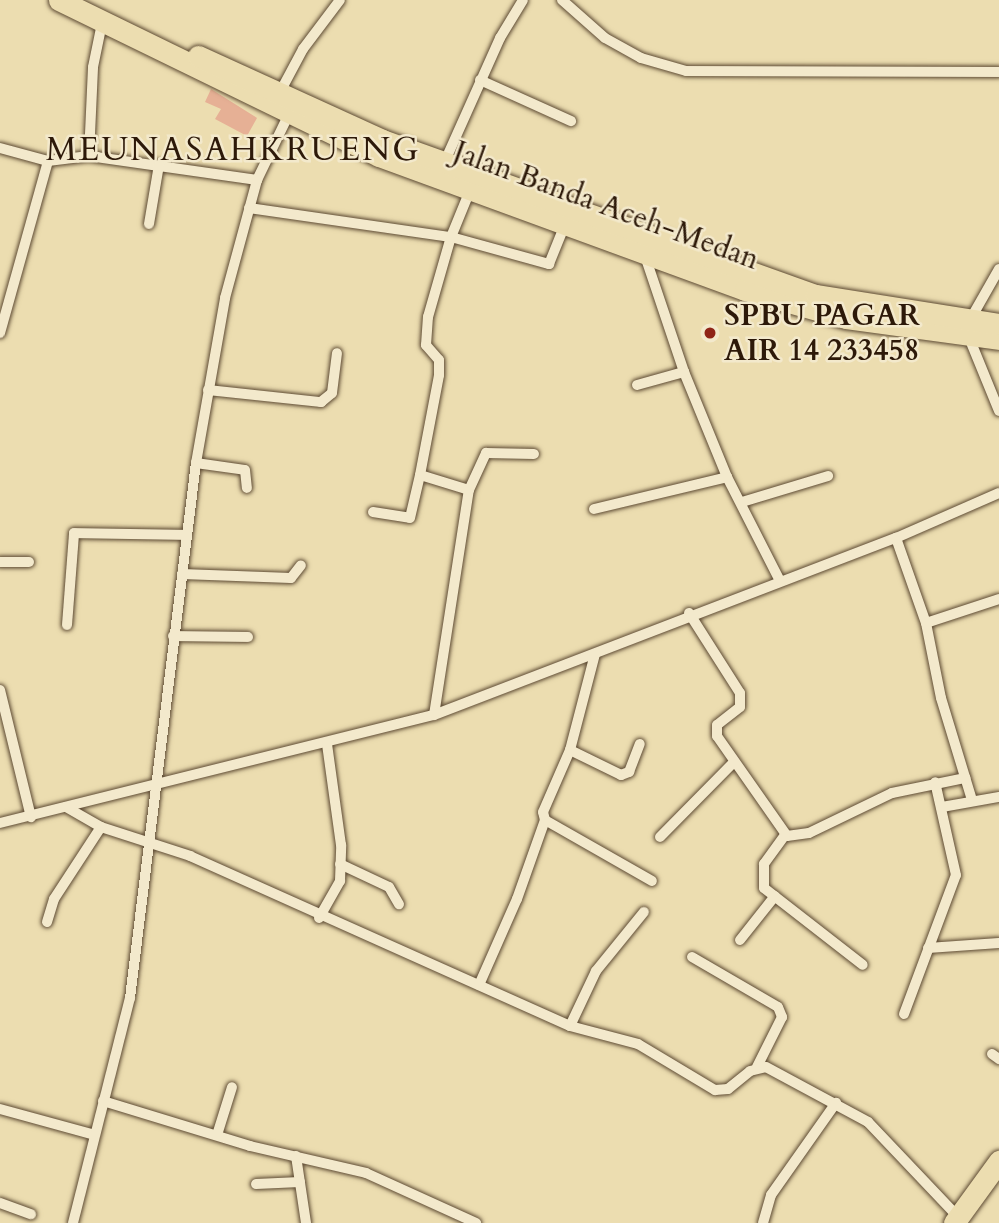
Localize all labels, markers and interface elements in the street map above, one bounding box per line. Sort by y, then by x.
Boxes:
district label: MEUNASAHKRUENG [47,130,419,170]
street label: Jalan Banda Aceh-Medan [448,134,764,278]
place label: SPBU PAGAR AIR 14 233458 [724,298,920,368]
marker: SPBU PAGAR AIR 14 233458 [702,325,718,341]

